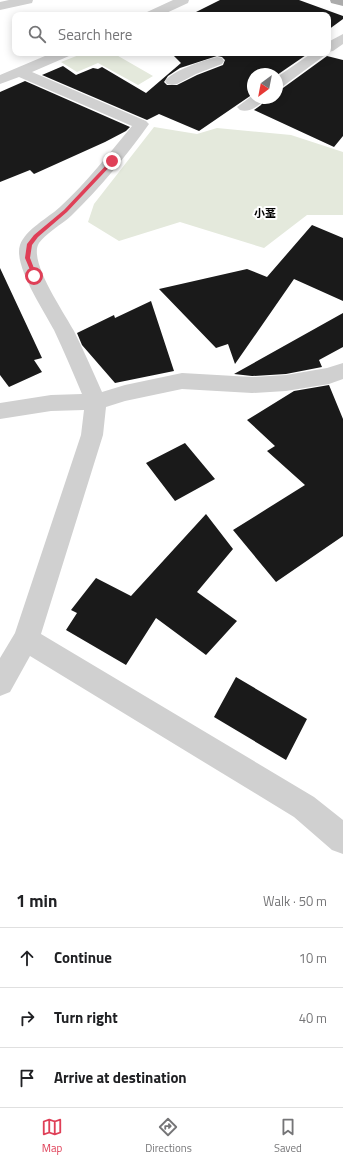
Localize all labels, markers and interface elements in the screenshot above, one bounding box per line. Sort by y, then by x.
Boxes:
search box [12,12,331,56]
icon: search [26,23,48,45]
text: Search here [58,23,132,46]
north arrow [247,68,283,104]
route end [103,152,121,170]
district label: 小茎 [254,205,276,221]
route start [25,267,43,285]
text: 1 min [16,888,57,914]
text: Walk · 50 m [263,891,327,911]
text: Continue [54,946,112,969]
icon: ahead [16,947,38,969]
text: 10 m [299,948,327,968]
text: Turn right [54,1006,118,1029]
icon: right [16,1007,38,1029]
text: 40 m [299,1008,327,1028]
text: Arrive at destination [54,1066,187,1089]
icon: arrive [16,1067,38,1089]
tab: Map [41,1116,63,1156]
tab: Directions [145,1116,192,1156]
tab: Saved [274,1116,302,1156]

